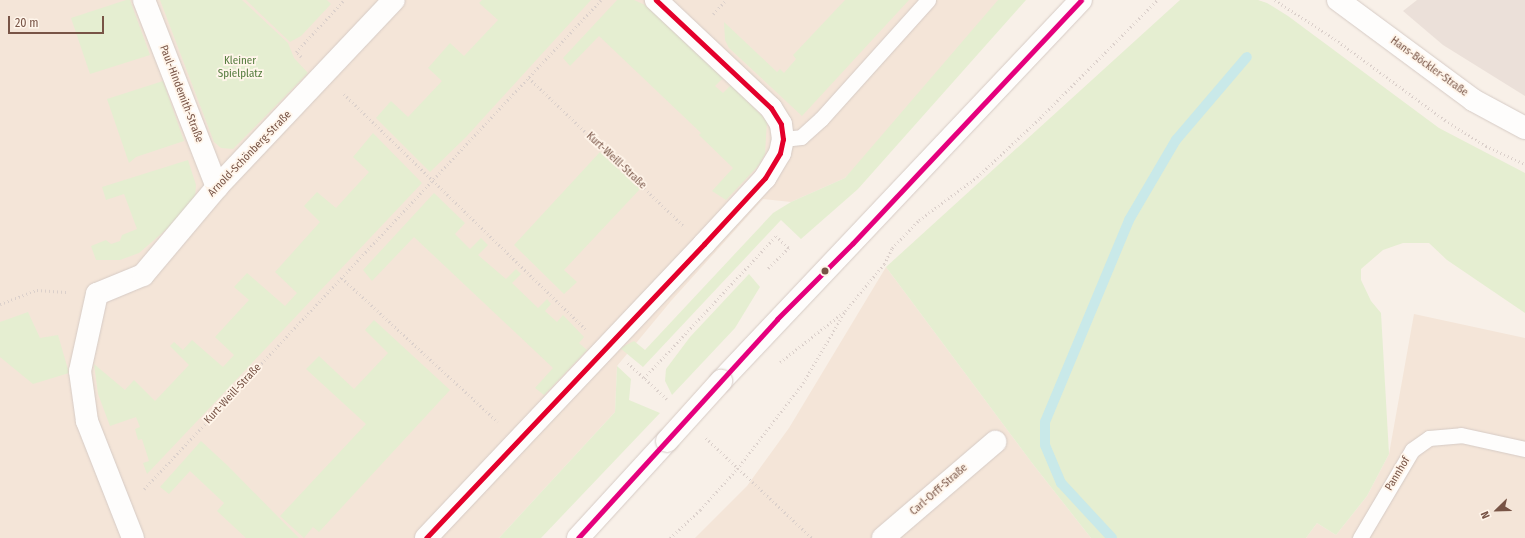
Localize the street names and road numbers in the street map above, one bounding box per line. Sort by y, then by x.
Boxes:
street label: Hans-Böckler-Straße [1388,34,1470,100]
street label: Paul-Hindemith-Straße [156,43,206,145]
street label: Arnold-Schönberg-Straße [206,108,294,200]
street label: Kurt-Weill-Straße [583,130,649,192]
street label: Kurt-Weill-Straße [202,361,264,427]
street label: Pannhof [1383,455,1413,493]
street label: Carl-Orff-Straße [908,461,970,519]

